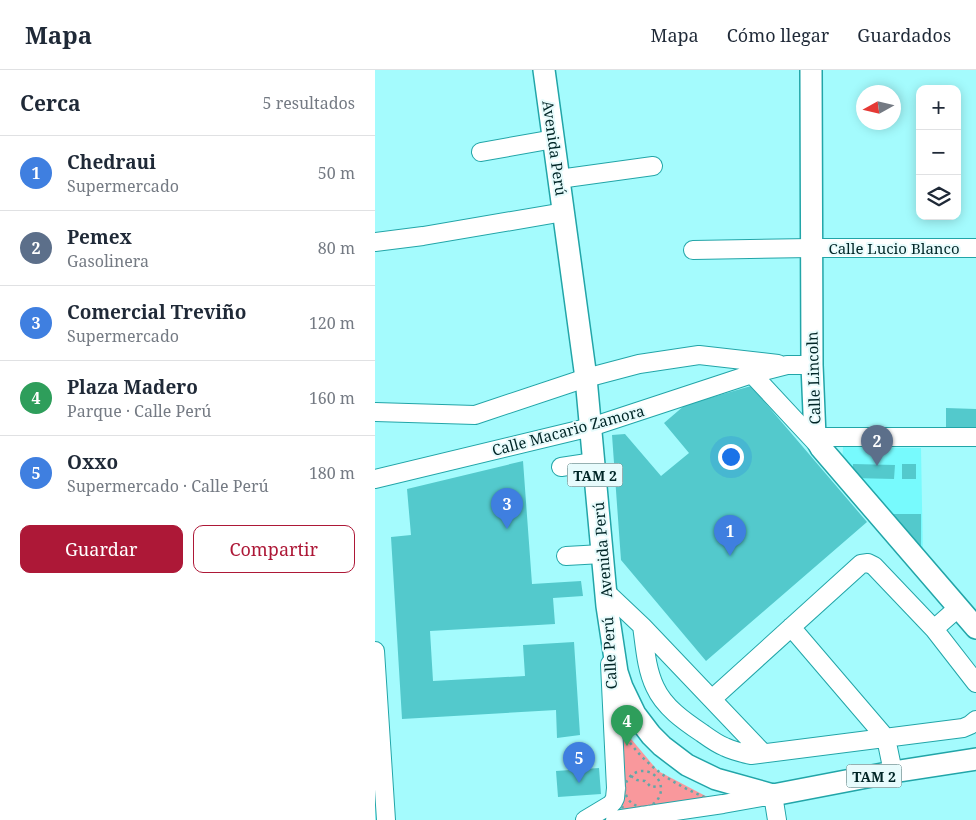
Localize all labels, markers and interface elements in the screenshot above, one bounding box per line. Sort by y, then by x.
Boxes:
text: Mapa [25,18,92,51]
text: Mapa [651,23,699,47]
text: Cómo llegar [727,23,829,47]
text: Guardados [857,23,951,47]
north arrow [856,85,901,130]
map controls [916,85,961,220]
button: + [916,85,961,130]
text: Cerca [20,89,81,117]
text: 5 resultados [263,92,355,114]
street label: Avenida Perú [538,99,572,197]
button: − [916,130,961,175]
text: Chedraui [67,149,156,175]
text: 1 [31,162,41,184]
text: 50 m [318,162,355,184]
text: Supermercado [67,175,179,197]
button: layers [916,175,961,220]
text: Pemex [67,224,132,250]
text: 2 [31,237,41,259]
text: 80 m [318,237,355,259]
street label: Calle Lucio Blanco [828,238,960,258]
text: Gasolinera [67,250,149,272]
text: Comercial Treviño [67,299,246,325]
text: 3 [31,312,41,334]
text: 120 m [309,312,355,334]
text: Supermercado [67,325,179,347]
street label: Calle Lincoln [801,331,825,425]
text: Plaza Madero [67,374,198,400]
text: 4 [31,387,41,409]
text: 160 m [309,387,355,409]
text: Parque · Calle Perú [67,400,211,422]
street label: Calle Macario Zamora [490,400,646,460]
pin: 2 [861,425,893,466]
your location [718,444,744,470]
text: Oxxo [67,449,118,475]
text: 5 [31,462,41,484]
text: 180 m [309,462,355,484]
road number: TAM 2 [567,464,623,486]
text: Supermercado · Calle Perú [67,475,269,497]
pin: 3 [491,488,523,529]
street label: Avenida Perú [588,501,616,599]
pin: 1 [714,515,746,556]
button: Guardar [20,525,183,573]
button: Compartir [193,525,355,573]
street label: Calle Perú [597,616,621,690]
pin: 4 [611,705,643,746]
pin: 5 [563,742,595,783]
road number: TAM 2 [847,764,901,788]

